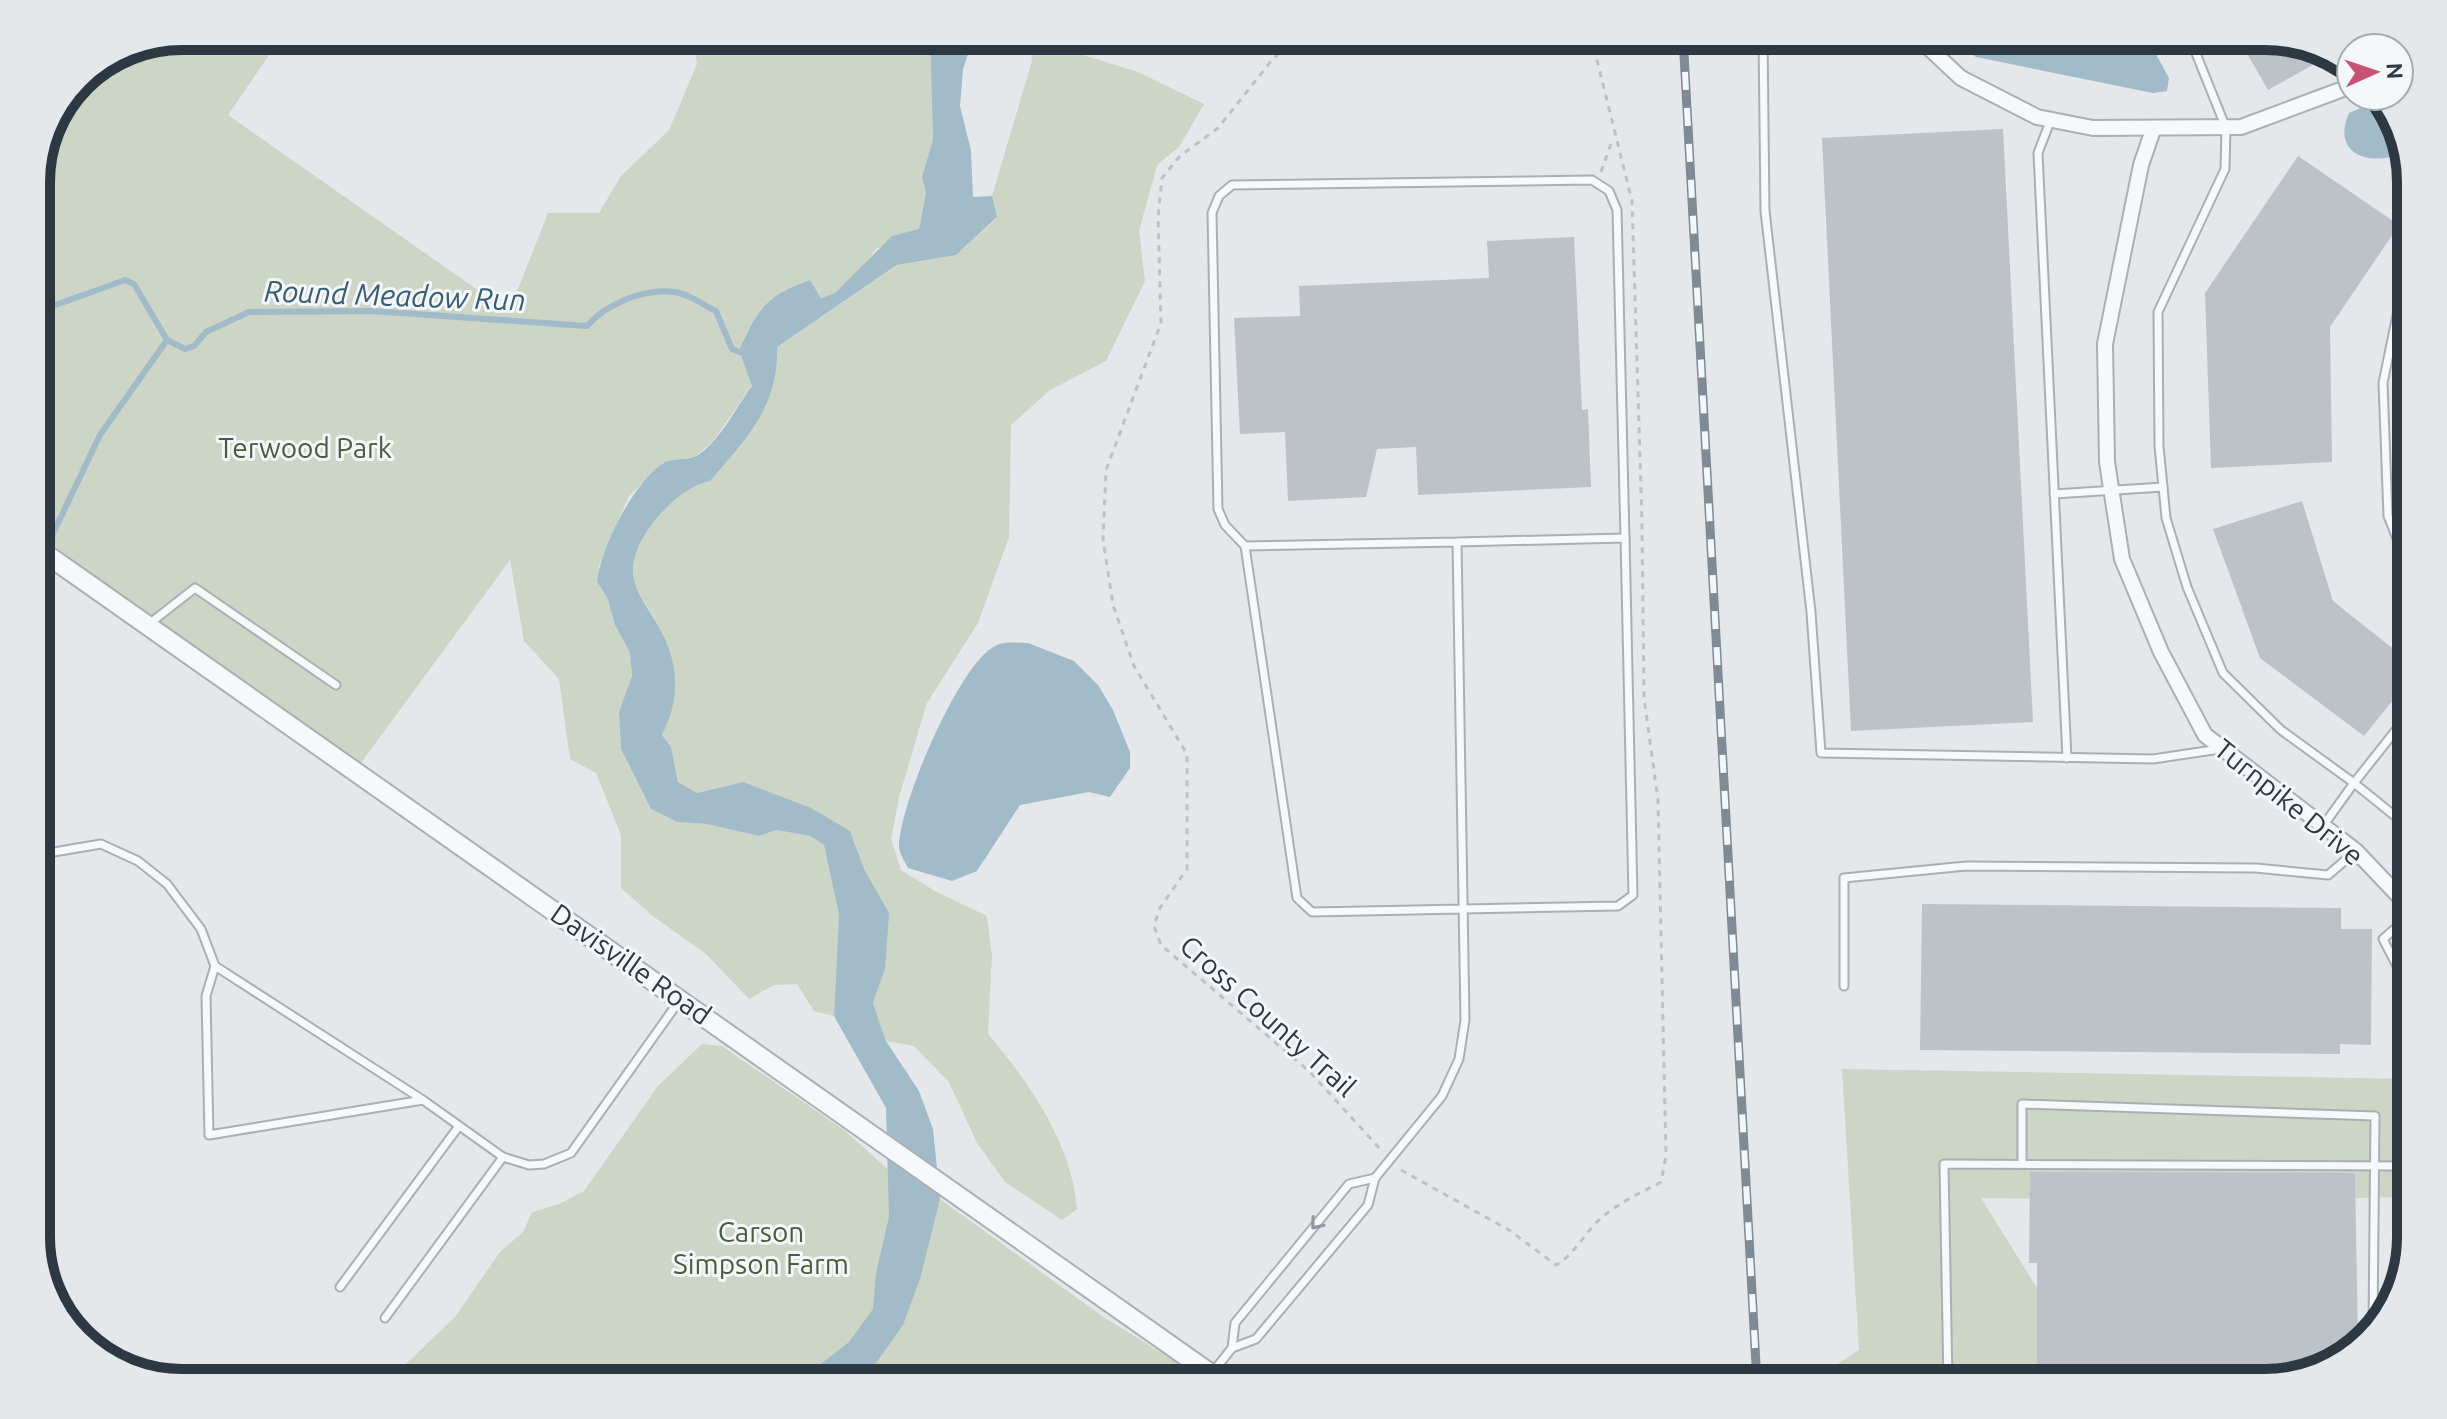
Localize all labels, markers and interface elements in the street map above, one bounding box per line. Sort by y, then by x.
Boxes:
north arrow [2335,32,2415,112]
text: N [2383,62,2408,80]
water label: Round Meadow Run [264,273,526,317]
park label: Terwood Park [218,432,392,463]
street label: Turnpike Drive [2209,732,2370,871]
street label: Davisville Road [545,897,717,1030]
street label: Cross County Trail [1174,929,1362,1102]
one-way arrow [1311,1215,1326,1229]
park label: Carson Simpson Farm [673,1216,849,1279]

